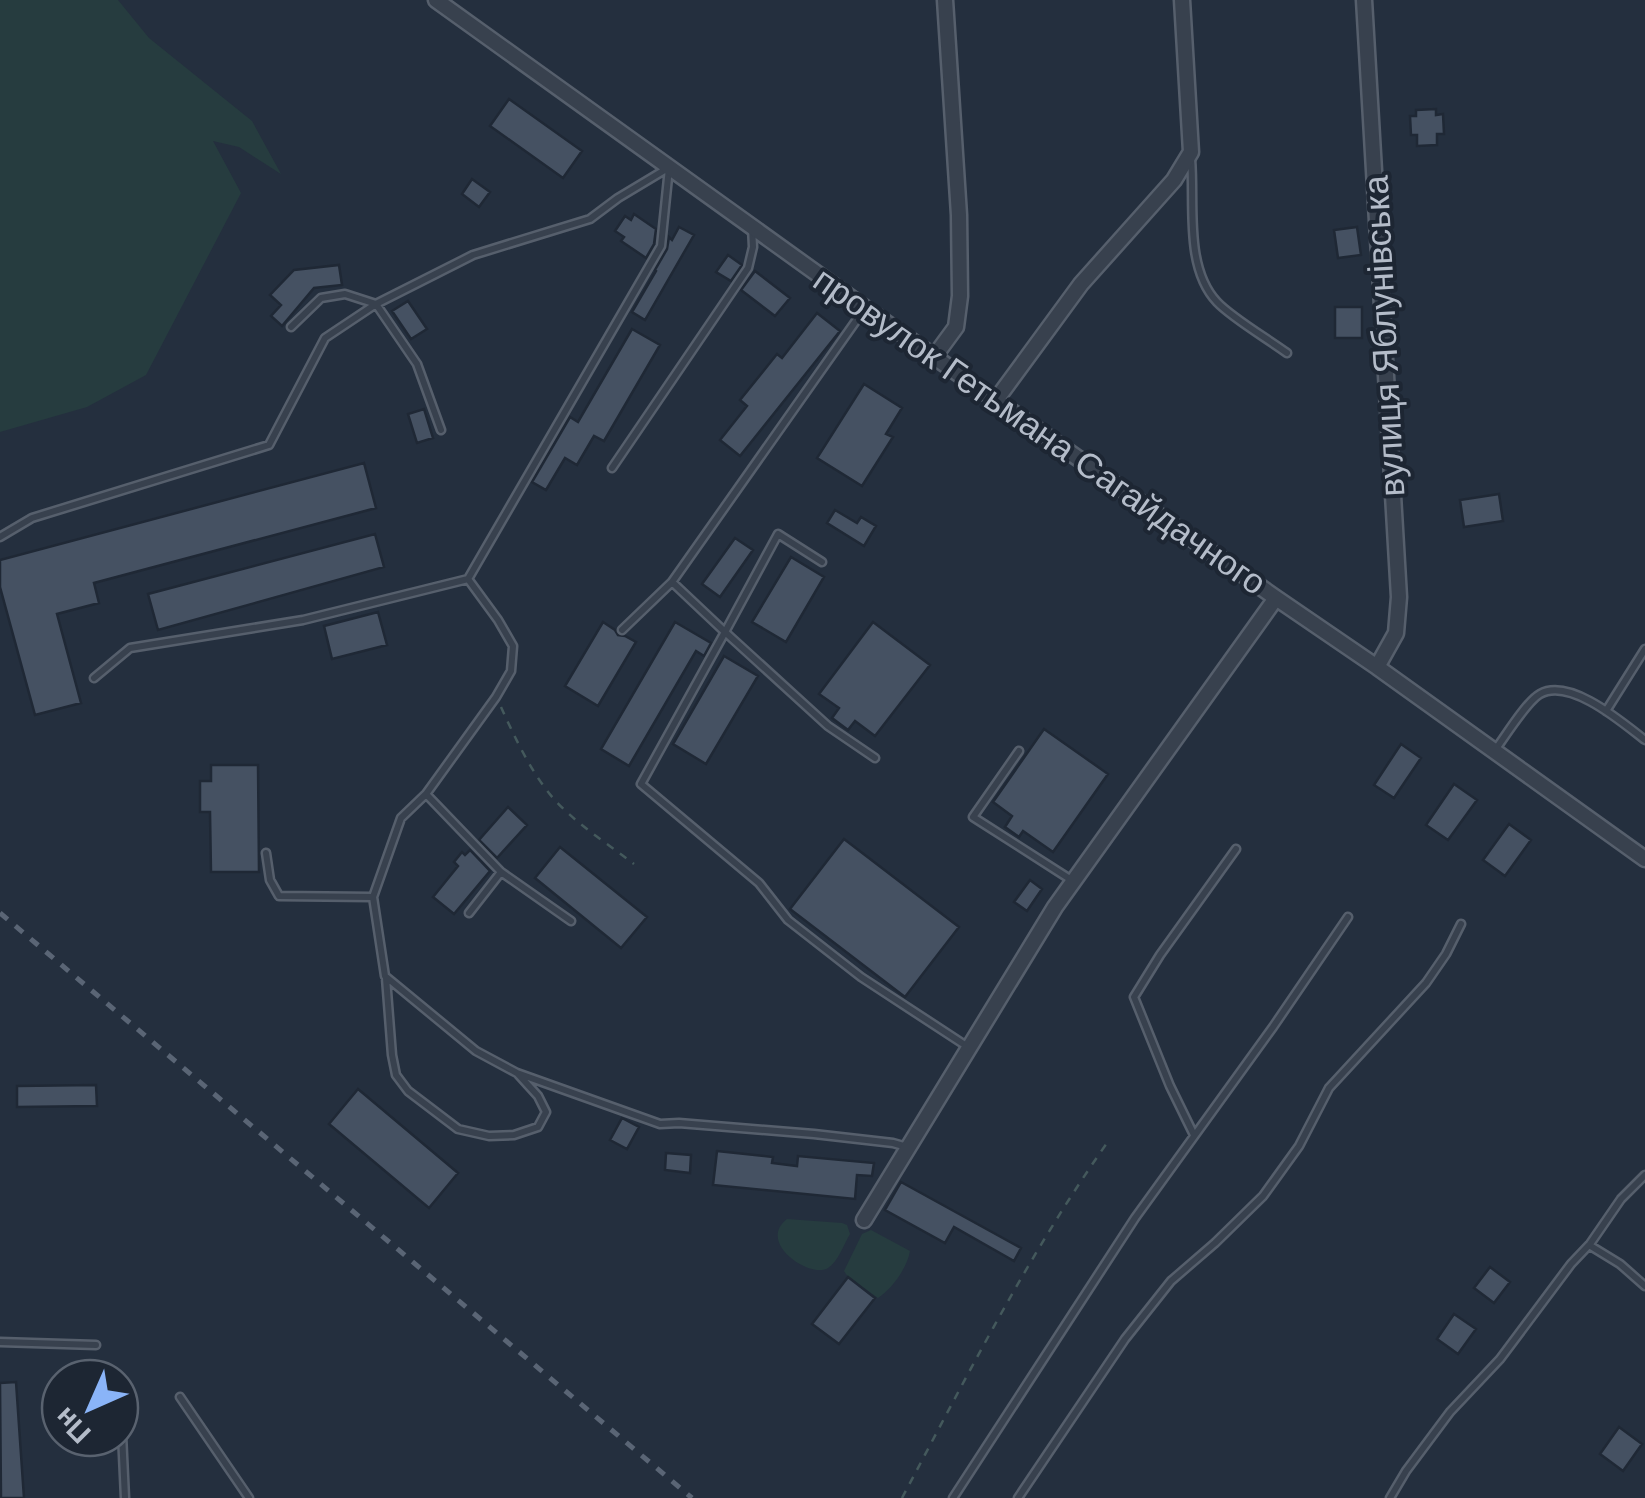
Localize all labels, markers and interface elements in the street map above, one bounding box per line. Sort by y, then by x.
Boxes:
street label: вулиця Яблунівська [1356,174,1411,498]
street label: провулок Гетьмана Сагайдачного [807,259,1274,602]
north arrow [40,1358,140,1458]
text: Пн [49,1401,97,1449]

